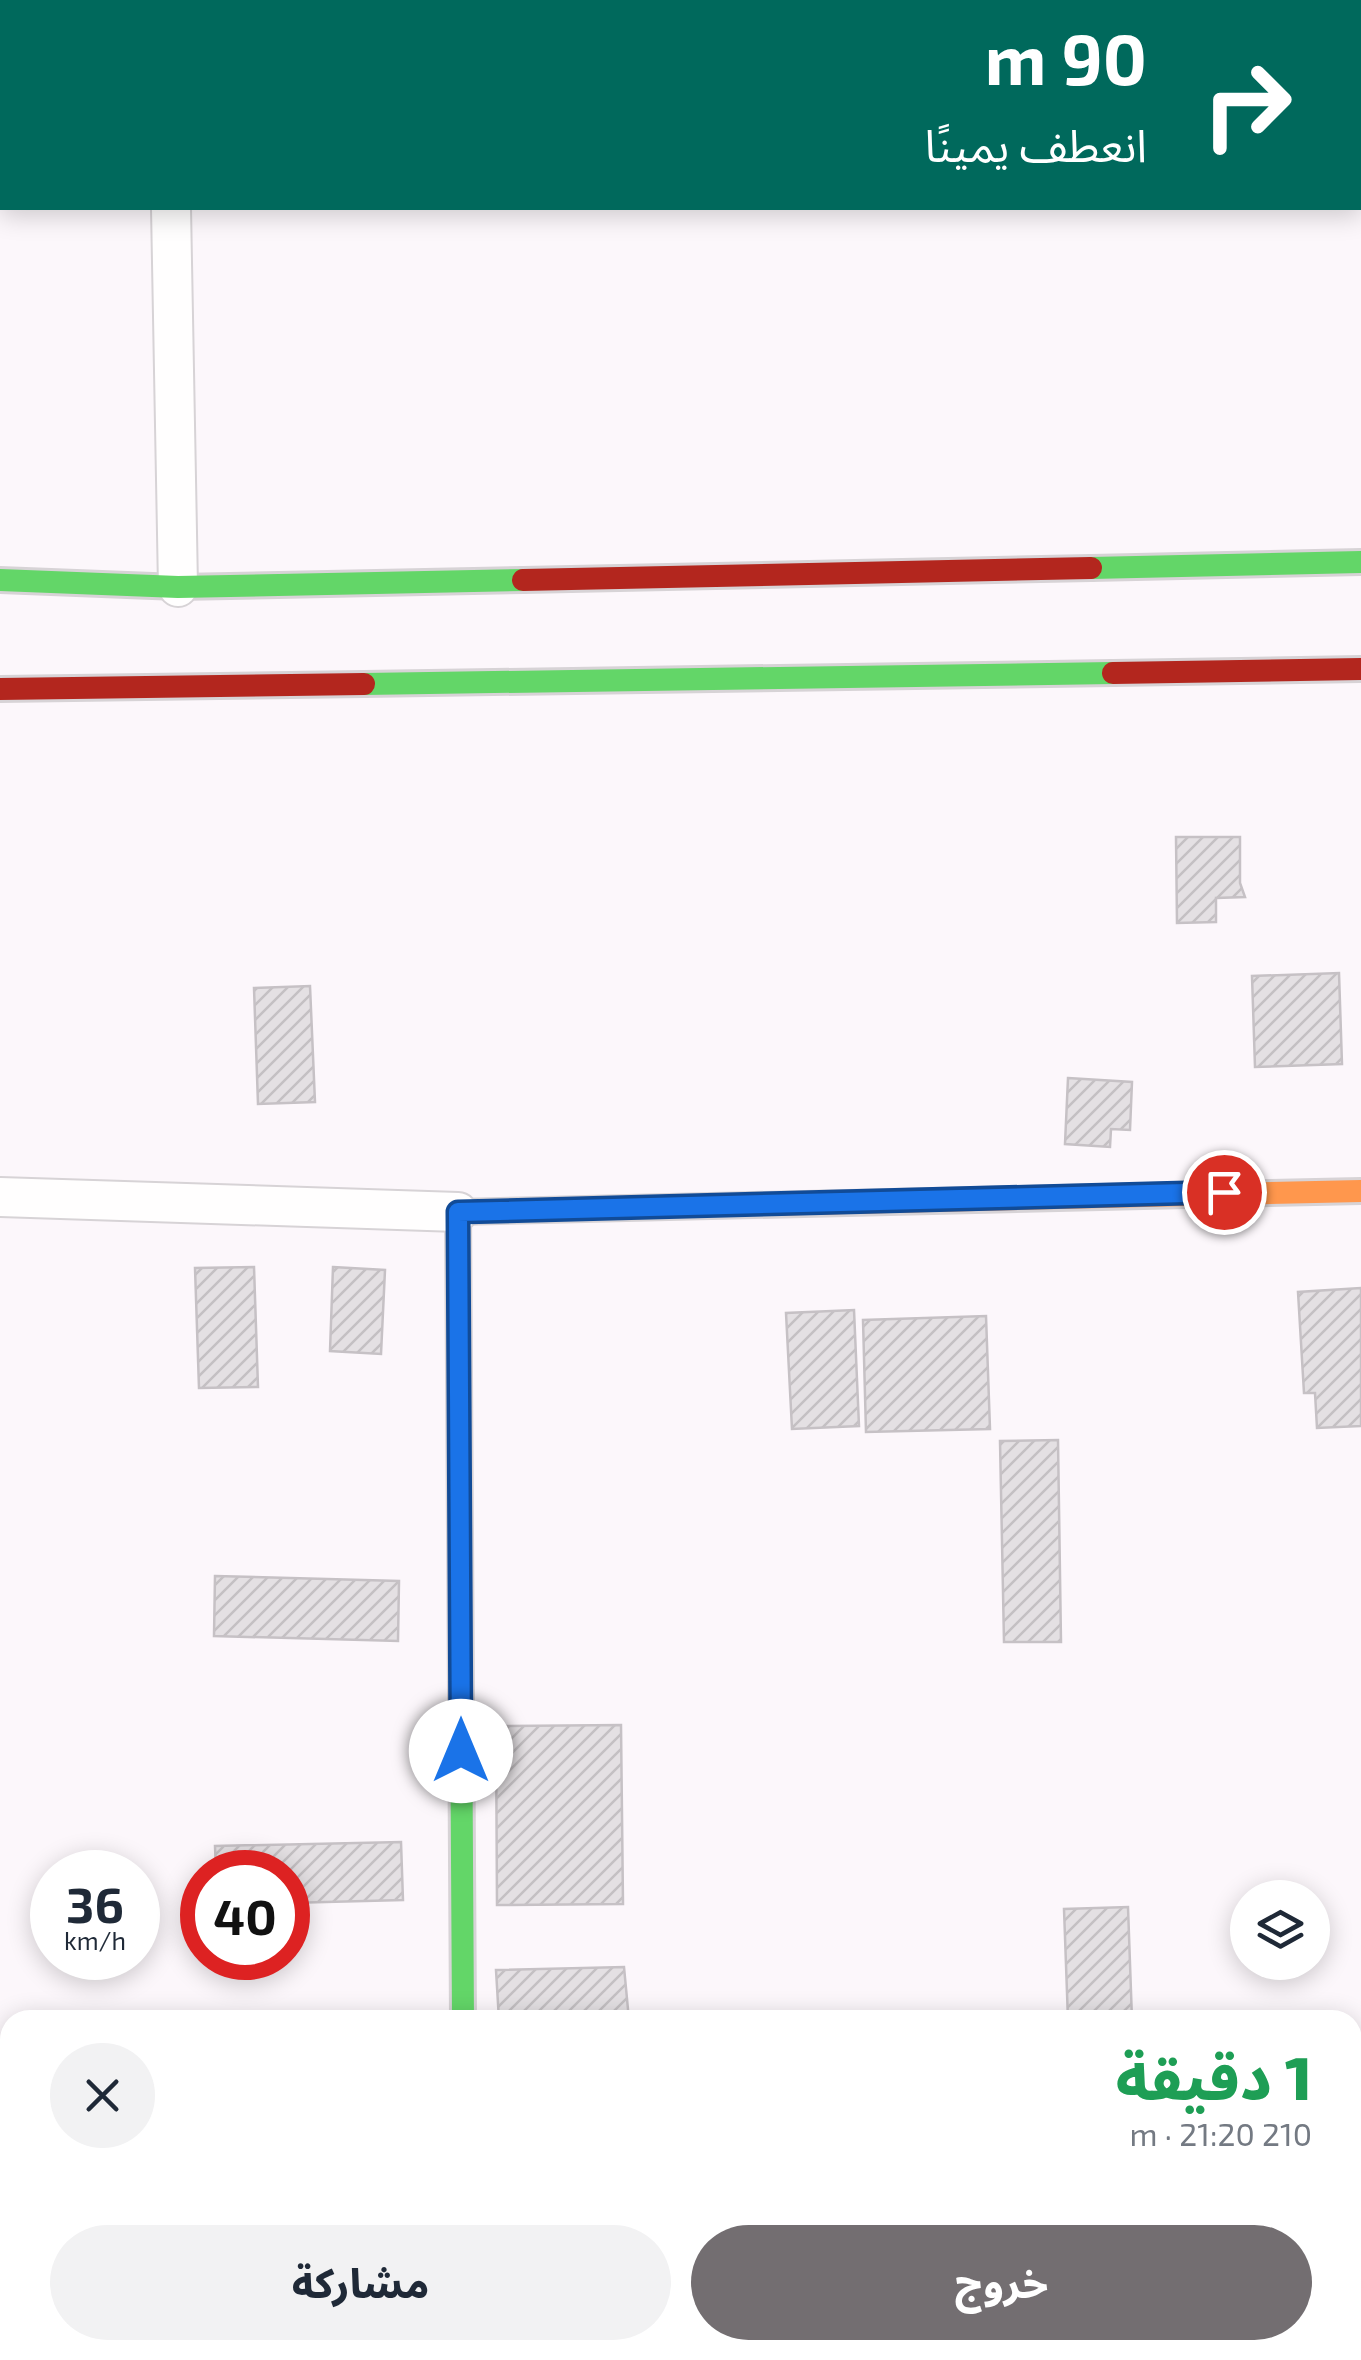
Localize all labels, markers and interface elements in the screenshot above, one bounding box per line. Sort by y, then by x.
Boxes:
text: 90 m [985,15,1147,99]
icon: right [1182,40,1312,170]
text: انعطف يمينًا [925,117,1147,171]
pin [1182,1150,1267,1235]
icon: arrive [1197,1165,1252,1220]
position arrow [409,1699,513,1803]
speed limit sign: 40 [180,1850,310,1980]
text: 36 [66,1873,124,1933]
map controls [1230,1880,1330,1980]
button: layers [1230,1880,1330,1980]
text: km/h [64,1925,126,1955]
text: 1 دقيقة [1115,2040,1312,2112]
button: close [50,2043,155,2148]
text: 210 m · 21:20 [1129,2114,1312,2152]
button: مشاركة [50,2225,671,2340]
button: خروج [691,2225,1312,2340]

